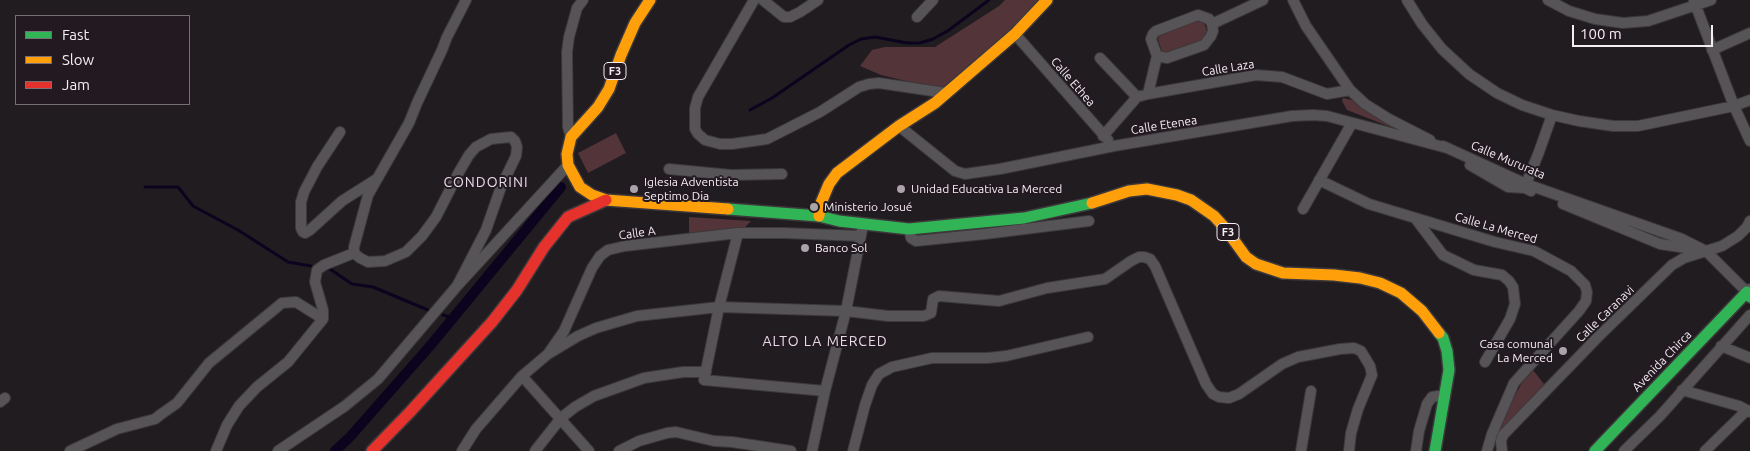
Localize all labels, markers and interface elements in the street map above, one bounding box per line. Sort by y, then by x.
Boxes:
legend [15,15,190,105]
scale bar [1575,15,1716,47]
text: 100 m [1580,25,1622,42]
text: Fast [62,26,89,43]
text: Slow [62,51,94,68]
street label: Calle Ethea [1048,55,1098,109]
street label: Calle Laza [1201,57,1255,79]
road number: F3 [604,62,626,80]
text: Jam [62,76,90,93]
street label: Calle Etenea [1130,113,1198,137]
street label: Calle Mururata [1469,138,1547,182]
district label: CONDORINI [442,174,530,190]
place label: Iglesia Adventista Septimo Dia [644,175,739,203]
place label: Unidad Educativa La Merced [911,182,1062,196]
marker: Iglesia Adventista Septimo Dia [628,183,640,195]
marker: Unidad Educativa La Merced [895,183,907,195]
place label: Ministerio Josué [824,200,912,214]
marker: Ministerio Josué [808,201,820,213]
street label: Calle La Merced [1453,209,1539,247]
street label: Calle A [618,223,656,243]
road number: F3 [1217,223,1239,240]
place label: Banco Sol [815,241,867,255]
marker: Banco Sol [799,242,811,254]
street label: Calle Caranavi [1573,283,1637,345]
street label: Avenida Chirca [1629,328,1695,394]
district label: ALTO LA MERCED [761,333,889,349]
place label: Casa comunal La Merced [1479,337,1553,365]
marker: Casa comunal La Merced [1557,345,1569,357]

